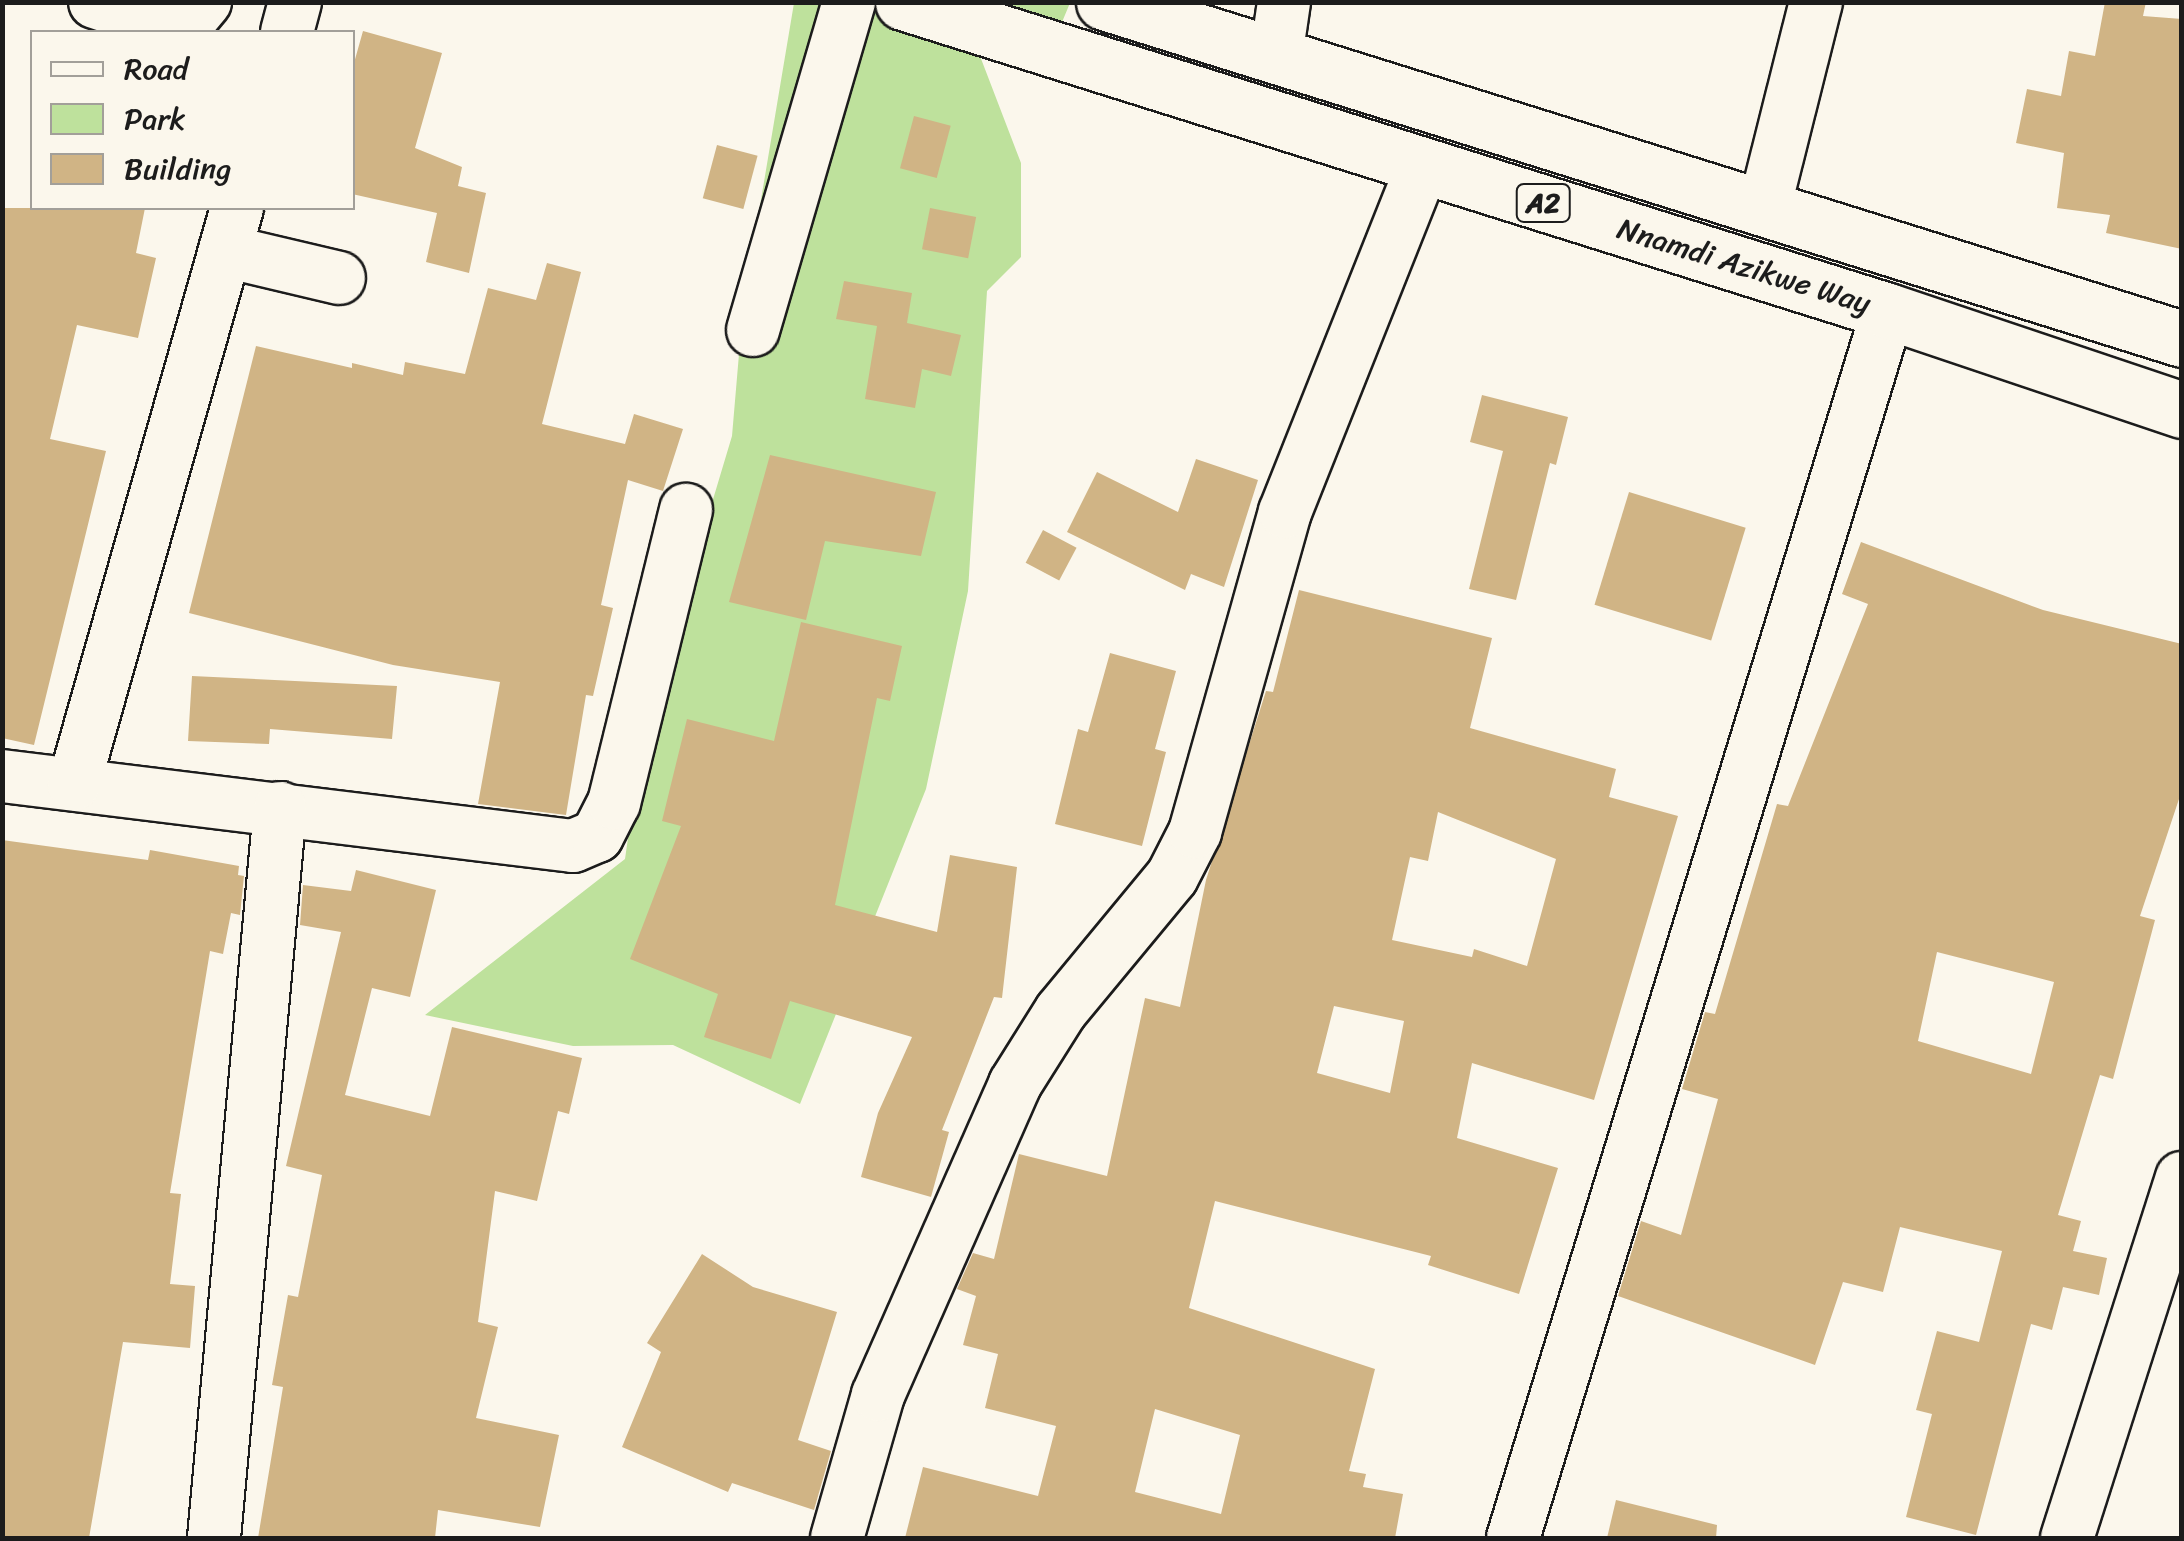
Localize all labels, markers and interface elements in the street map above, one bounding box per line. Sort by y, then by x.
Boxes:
legend [30,30,355,210]
text: Road [124,42,188,96]
text: Park [124,92,186,146]
text: Building [124,142,231,196]
road number: A2 [1516,180,1570,226]
street label: Nnamdi Azikwe Way [1613,210,1875,322]

